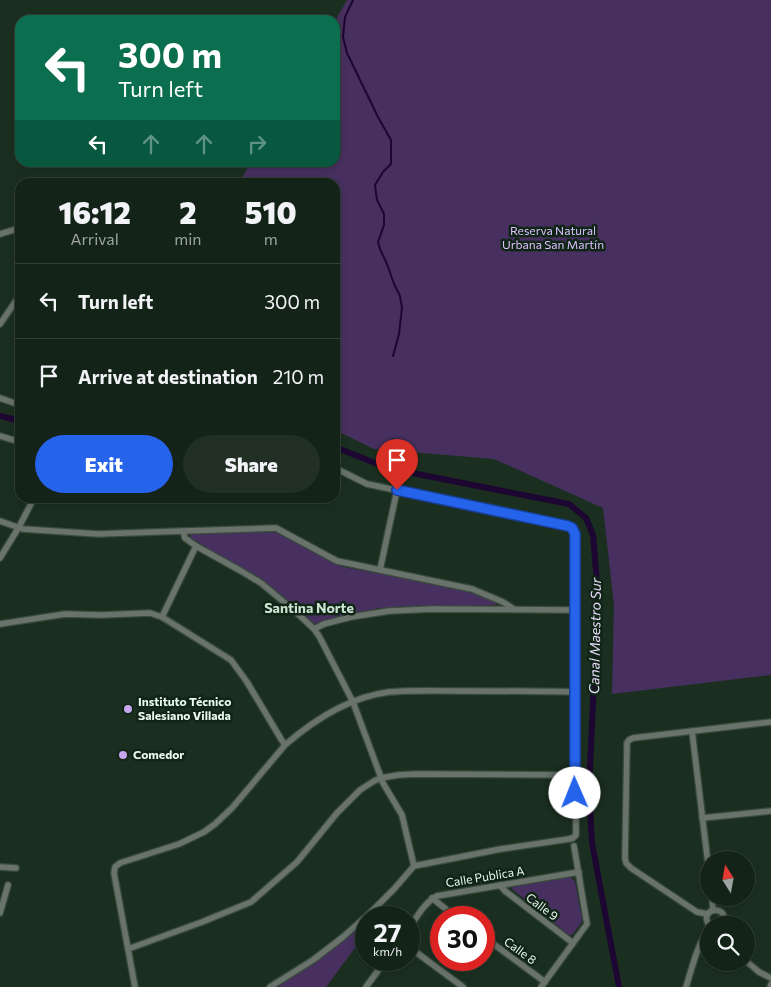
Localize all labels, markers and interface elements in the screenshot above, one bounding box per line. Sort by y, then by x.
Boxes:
text: 300 m [118,32,222,75]
icon: left [35,35,100,100]
text: Turn left [118,75,203,102]
icon: left [84,130,112,158]
icon: ahead [137,130,165,158]
icon: ahead [190,130,218,158]
icon: right [243,130,271,158]
text: 16:12 [58,193,131,230]
text: 2 [179,193,196,230]
text: 510 [245,193,297,230]
park label: Reserva Natural Urbana San Martín [502,223,604,251]
text: Arrival [70,229,119,248]
text: min [174,229,201,248]
text: m [264,229,278,248]
icon: left [35,287,63,315]
text: Turn left [78,290,153,313]
text: 300 m [264,290,320,313]
icon: arrive [35,362,63,390]
text: Arrive at destination [78,365,258,388]
text: 210 m [273,365,324,388]
button: Exit [35,435,173,493]
button: Share [183,435,320,493]
pin [376,439,418,490]
icon: arrive [383,446,411,474]
water label: Canal Maestro Sur [585,577,604,694]
district label: Santina Norte [264,599,354,616]
place label: Instituto Técnico Salesiano Villada [138,694,231,722]
marker: Instituto Técnico Salesiano Villada [122,703,134,715]
place label: Comedor [133,747,184,761]
marker: Comedor [117,749,129,761]
position arrow [548,766,600,818]
north arrow [700,851,755,906]
map controls [700,851,755,971]
street label: Calle Publica A [444,863,525,889]
street label: Calle 9 [524,890,561,923]
speed limit sign: 30 [430,906,495,971]
button: search [700,916,755,971]
text: 27 [374,917,401,947]
street label: Calle 8 [502,934,539,967]
text: km/h [373,944,402,958]

